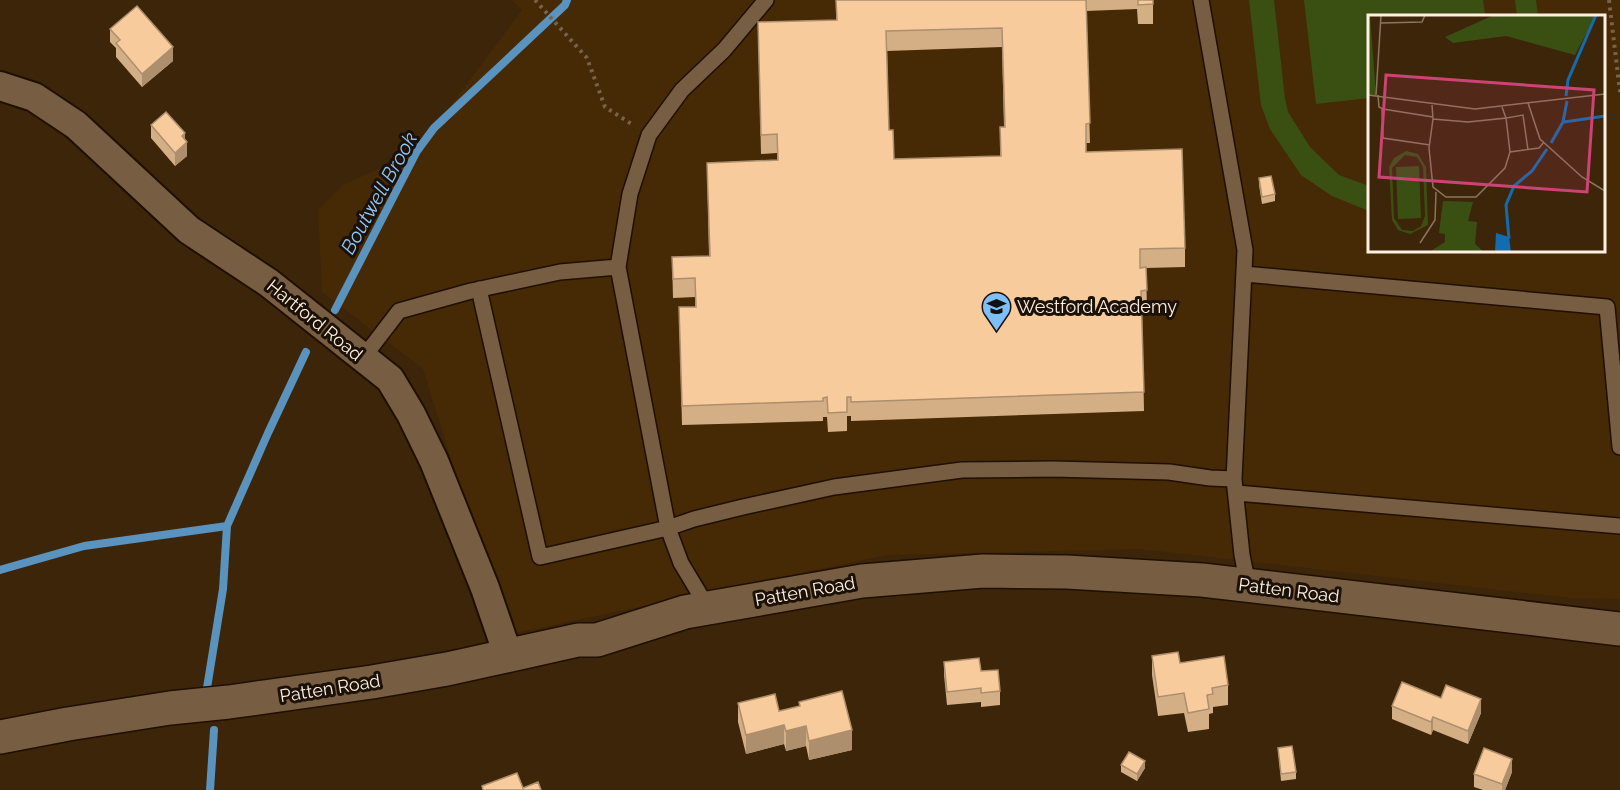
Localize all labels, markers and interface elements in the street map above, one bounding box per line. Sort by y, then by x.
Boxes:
inset map [1368,15,1605,252]
water label: Boutwell Brook [336,128,423,258]
street label: Hartford Road [263,275,367,365]
school or university icon: Westford Academy [980,290,1012,332]
place label: Westford Academy [1017,296,1177,317]
street label: Patten Road [753,572,857,610]
street label: Patten Road [1237,573,1341,607]
street label: Patten Road [278,670,382,706]

